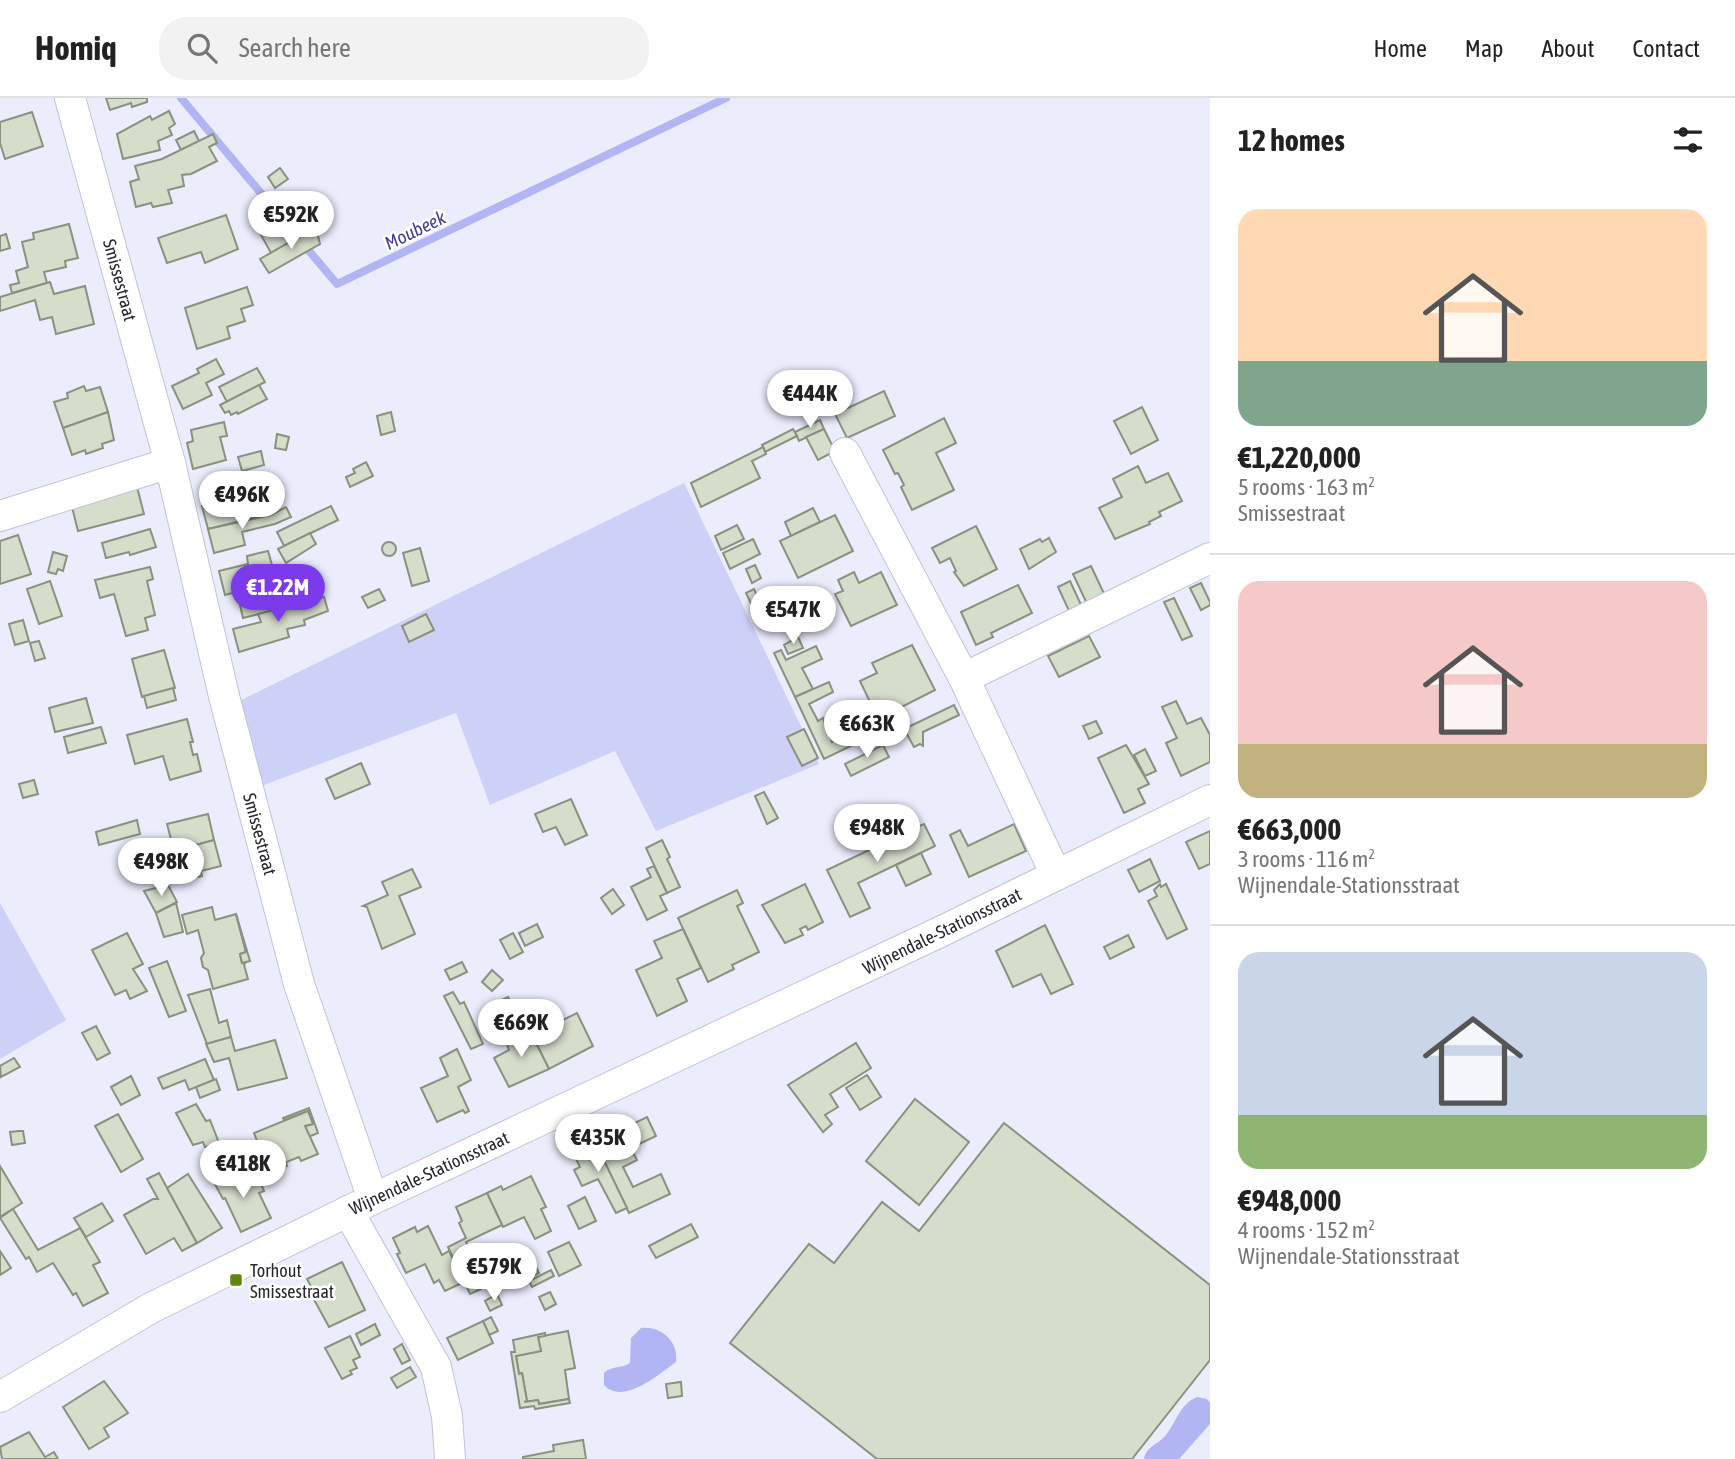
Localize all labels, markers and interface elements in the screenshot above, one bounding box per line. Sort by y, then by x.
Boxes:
search box [159,17,649,80]
text: Homiq [35,29,117,67]
icon: search [183,29,221,67]
text: Search here [239,33,351,63]
text: Home [1373,35,1427,62]
text: Map [1465,35,1503,62]
text: About [1541,35,1594,62]
text: Contact [1632,35,1700,62]
icon: filters [1669,121,1707,159]
text: 12 homes [1238,123,1345,157]
pin: €592K [242,192,340,251]
text: €592K [264,201,318,227]
water label: Moubeek [381,206,450,254]
street label: Smissestraat [99,237,141,323]
icon: home [1410,255,1536,381]
pin: €444K [761,370,859,430]
text: €444K [783,380,837,406]
text: €1,220,000 [1238,440,1361,474]
pin: €496K [193,472,291,531]
text: 5 rooms · 163 m² [1238,474,1375,500]
text: €496K [215,481,269,507]
text: Smissestraat [1238,500,1345,526]
pin: €1.22M [221,564,335,624]
text: €1.22M [247,574,309,600]
pin: €547K [744,587,842,646]
text: €547K [766,596,820,622]
icon: home [1410,627,1536,753]
pin: €663K [818,700,916,760]
text: €663K [840,710,894,736]
street label: Smissestraat [239,791,281,877]
pin: €948K [828,804,926,864]
text: €663,000 [1238,812,1341,846]
text: €948K [850,814,904,840]
pin: €498K [112,838,210,898]
text: 3 rooms · 116 m² [1238,846,1375,872]
text: €498K [134,848,188,874]
text: Wijnendale-Stationsstraat [1238,872,1460,898]
street label: Wijnendale-Stationsstraat [859,884,1025,978]
icon: home [1410,998,1536,1124]
pin: €669K [472,1000,570,1059]
text: €669K [494,1009,548,1035]
pin: €435K [549,1114,647,1174]
text: €435K [571,1124,625,1150]
street label: Wijnendale-Stationsstraat [346,1127,512,1219]
pin: €418K [194,1140,292,1200]
text: €418K [216,1150,270,1176]
text: €948,000 [1238,1183,1341,1217]
text: 4 rooms · 152 m² [1238,1217,1375,1243]
text: Wijnendale-Stationsstraat [1238,1243,1460,1269]
pin: €579K [445,1244,543,1303]
text: €579K [467,1253,521,1279]
place label: Torhout Smissestraat [250,1260,334,1302]
marker: Torhout Smissestraat [228,1272,244,1288]

